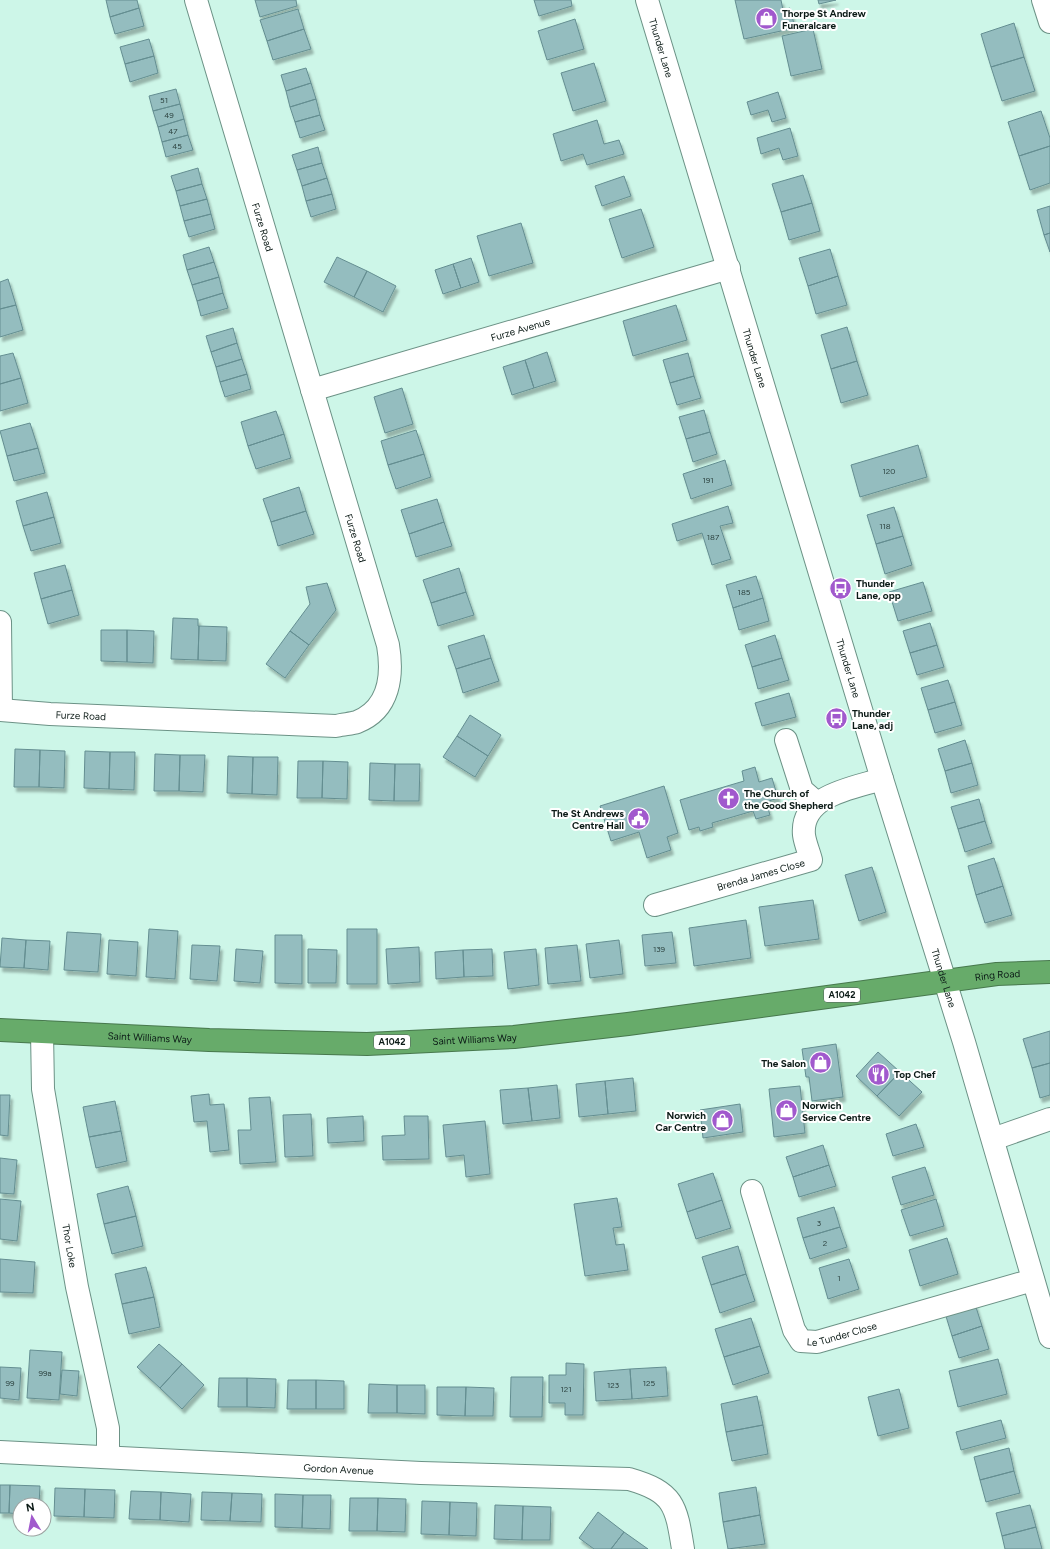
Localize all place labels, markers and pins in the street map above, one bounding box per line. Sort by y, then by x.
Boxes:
shop icon: Thorpe St Andrew Funeralcare [753,6,779,32]
place label: Thorpe St Andrew Funeralcare [782,7,866,32]
bus stop icon: Thunder Lane, opp [827,576,853,602]
place label: Thunder Lane, opp [856,577,901,602]
bus stop icon: Thunder Lane, adj [823,706,849,732]
place label: Thunder Lane, adj [852,707,893,732]
church icon: The Church of the Good Shepherd [716,786,742,812]
place label: The Church of the Good Shepherd [744,787,833,812]
public building icon: The St Andrews Centre Hall [626,806,652,832]
place label: The St Andrews Centre Hall [551,807,624,832]
shop icon: The Salon [808,1050,834,1076]
place label: The Salon [761,1057,806,1070]
restaurant icon: Top Chef [865,1061,891,1087]
place label: Top Chef [894,1068,936,1081]
shop icon: Norwich Service Centre [774,1098,800,1124]
place label: Norwich Service Centre [802,1099,871,1124]
shop icon: Norwich Car Centre [709,1108,735,1134]
place label: Norwich Car Centre [655,1109,706,1134]

